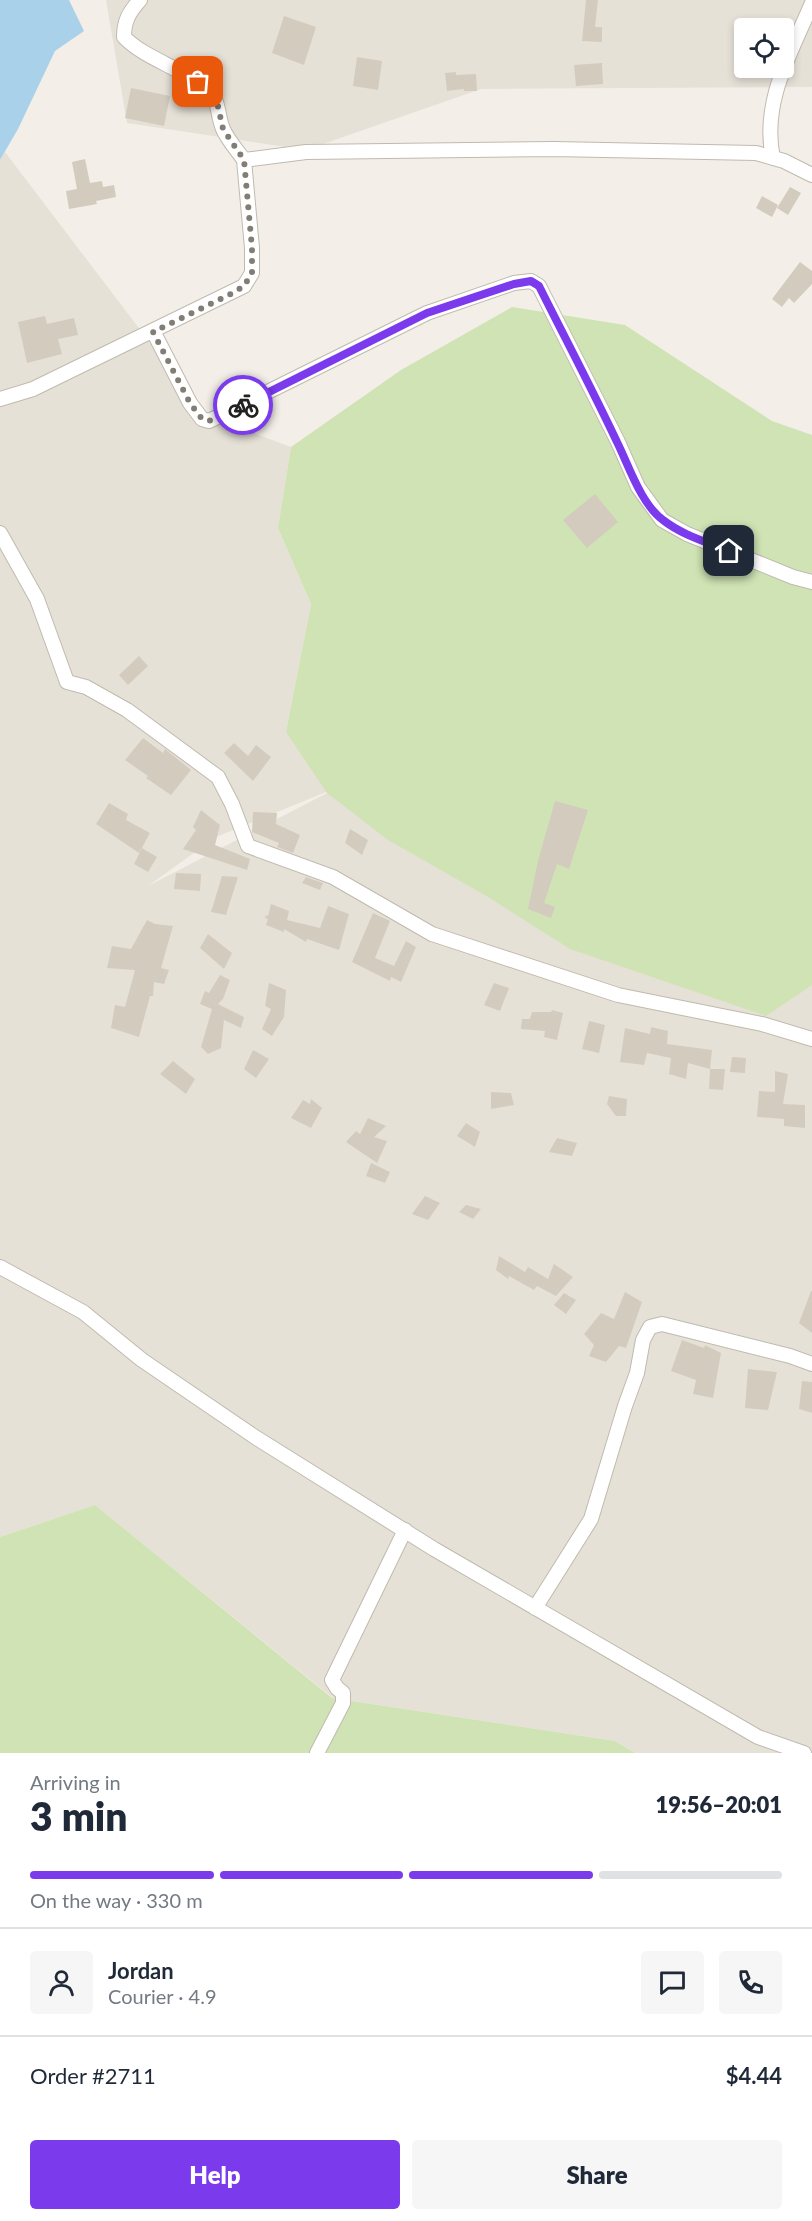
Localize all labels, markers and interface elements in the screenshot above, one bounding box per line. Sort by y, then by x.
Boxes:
map controls [734,18,794,78]
button: locate [734,18,794,78]
pin [172,56,223,107]
icon: bag [181,65,214,98]
courier [213,375,273,435]
icon: bike [227,389,260,422]
pin [703,525,754,576]
icon: home [712,534,745,567]
text: Arriving in [30,1770,121,1794]
text: 19:56–20:01 [656,1791,782,1818]
text: 3 min [30,1793,127,1839]
text: On the way · 330 m [30,1888,203,1912]
button: person [30,1951,93,2014]
button: chat [641,1951,704,2014]
button: phone [719,1951,782,2014]
text: Jordan [108,1957,174,1984]
text: Courier · 4.9 [108,1984,217,2008]
text: Order #2711 [30,2062,156,2089]
text: $4.44 [726,2062,782,2089]
button: Help [30,2140,400,2209]
button: Share [412,2140,782,2209]

